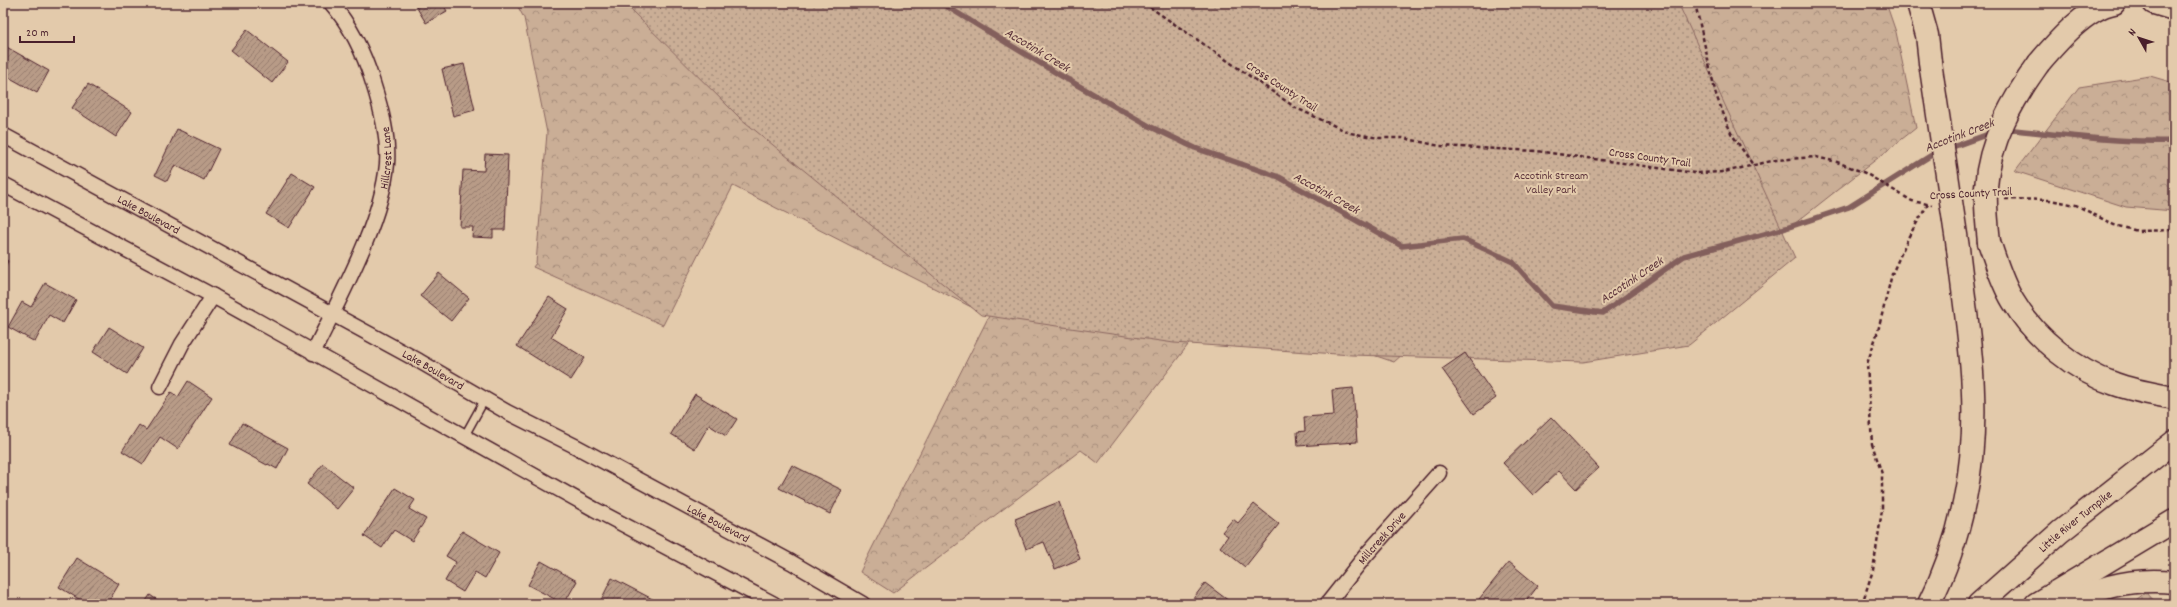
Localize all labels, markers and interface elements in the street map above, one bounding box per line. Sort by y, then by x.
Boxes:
scale bar [20,18,74,44]
north arrow [2119,18,2159,58]
water label: Accotink Creek [1001,24,1074,79]
text: 20 m [26,25,49,42]
text: N [2125,25,2141,40]
street label: Cross County Trail [1242,58,1321,117]
water label: Accotink Creek [1922,114,1999,158]
street label: Hillcrest Lane [376,125,397,191]
street label: Cross County Trail [1608,144,1692,173]
water label: Accotink Creek [1289,168,1364,221]
park label: Accotink Stream Valley Park [1514,168,1588,199]
street label: Cross County Trail [1929,184,2013,205]
street label: Lake Boulevard [114,192,182,239]
water label: Accotink Creek [1597,252,1669,309]
street label: Lake Boulevard [399,346,467,395]
street label: Little River Turnpike [2035,487,2116,557]
street label: Lake Boulevard [683,501,752,548]
street label: Millcreek Drive [1355,508,1411,569]

